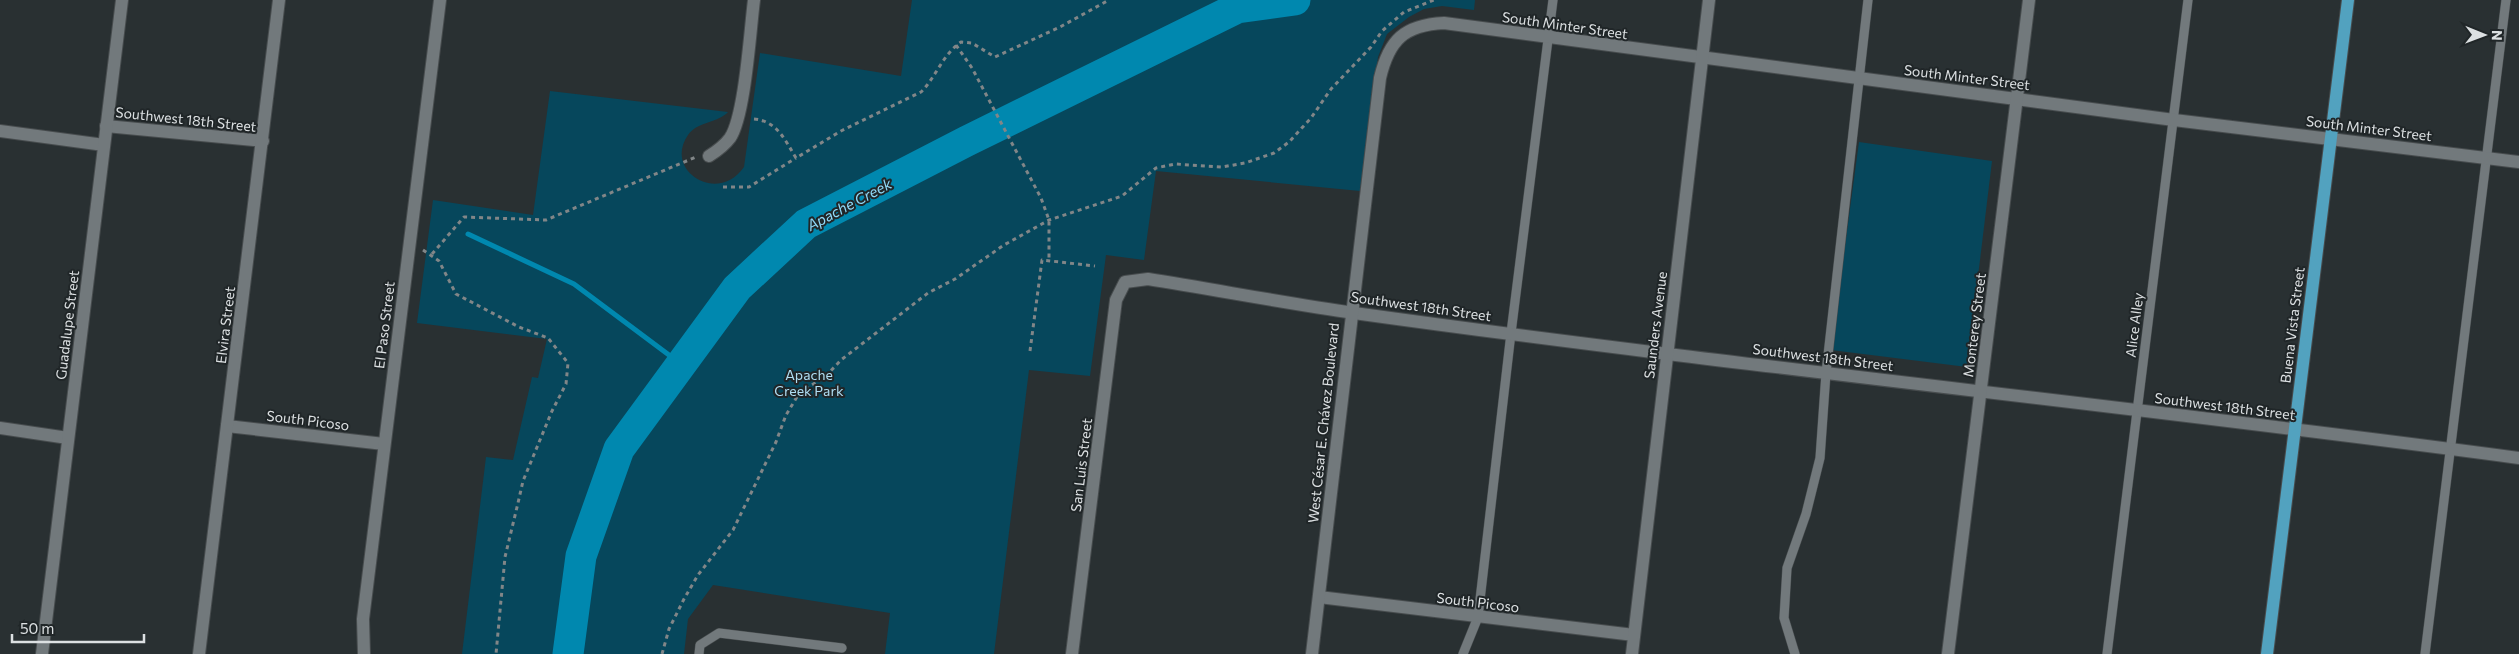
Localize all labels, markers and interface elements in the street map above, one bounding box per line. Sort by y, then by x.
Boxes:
street label: South Minter Street [1501,8,1629,42]
north arrow [2459,10,2509,60]
text: N [2489,30,2506,41]
street label: South Minter Street [1903,61,2031,93]
street label: Southwest 18th Street [115,103,258,135]
street label: South Minter Street [2305,112,2433,144]
water label: Apache Creek [802,174,895,234]
street label: Buena Vista Street [2276,266,2308,384]
street label: Guadalupe Street [52,269,82,381]
street label: Saunders Avenue [1640,270,1670,380]
street label: Monterey Street [1959,272,1989,378]
street label: El Paso Street [370,280,398,370]
street label: Elvira Street [212,285,238,365]
street label: Southwest 18th Street [1350,288,1493,324]
street label: Alice Alley [2122,292,2146,358]
street label: West César E. Chávez Boulevard [1304,322,1342,524]
street label: Southwest 18th Street [1752,340,1895,374]
park label: Apache Creek Park [774,366,844,399]
street label: Southwest 18th Street [2154,389,2297,423]
street label: South Picoso [266,406,350,434]
street label: San Luis Street [1067,417,1095,513]
street label: South Picoso [1436,588,1520,616]
scale bar [12,612,145,644]
text: 50 m [20,619,54,637]

